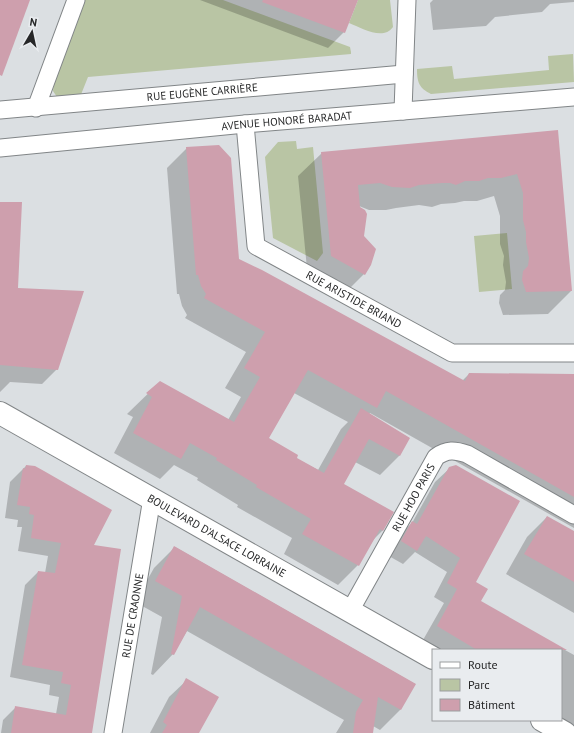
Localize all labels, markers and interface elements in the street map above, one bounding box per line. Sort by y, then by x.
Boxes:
north arrow [12,12,52,52]
text: N [29,15,38,30]
street label: RUE EUGÈNE CARRIÈRE [146,80,259,104]
street label: AVENUE HONORÉ BARADAT [221,108,353,133]
street label: RUE ARISTIDE BRIAND [304,268,404,331]
street label: RUE HOO PARIS [389,461,438,534]
street label: BOULEVARD D'ALSACE LORRAINE [145,491,289,580]
street label: RUE DE CRAONNE [119,572,146,659]
legend [432,649,562,721]
text: Route [468,657,498,672]
text: Parc [468,677,490,692]
text: Bâtiment [468,697,515,712]

